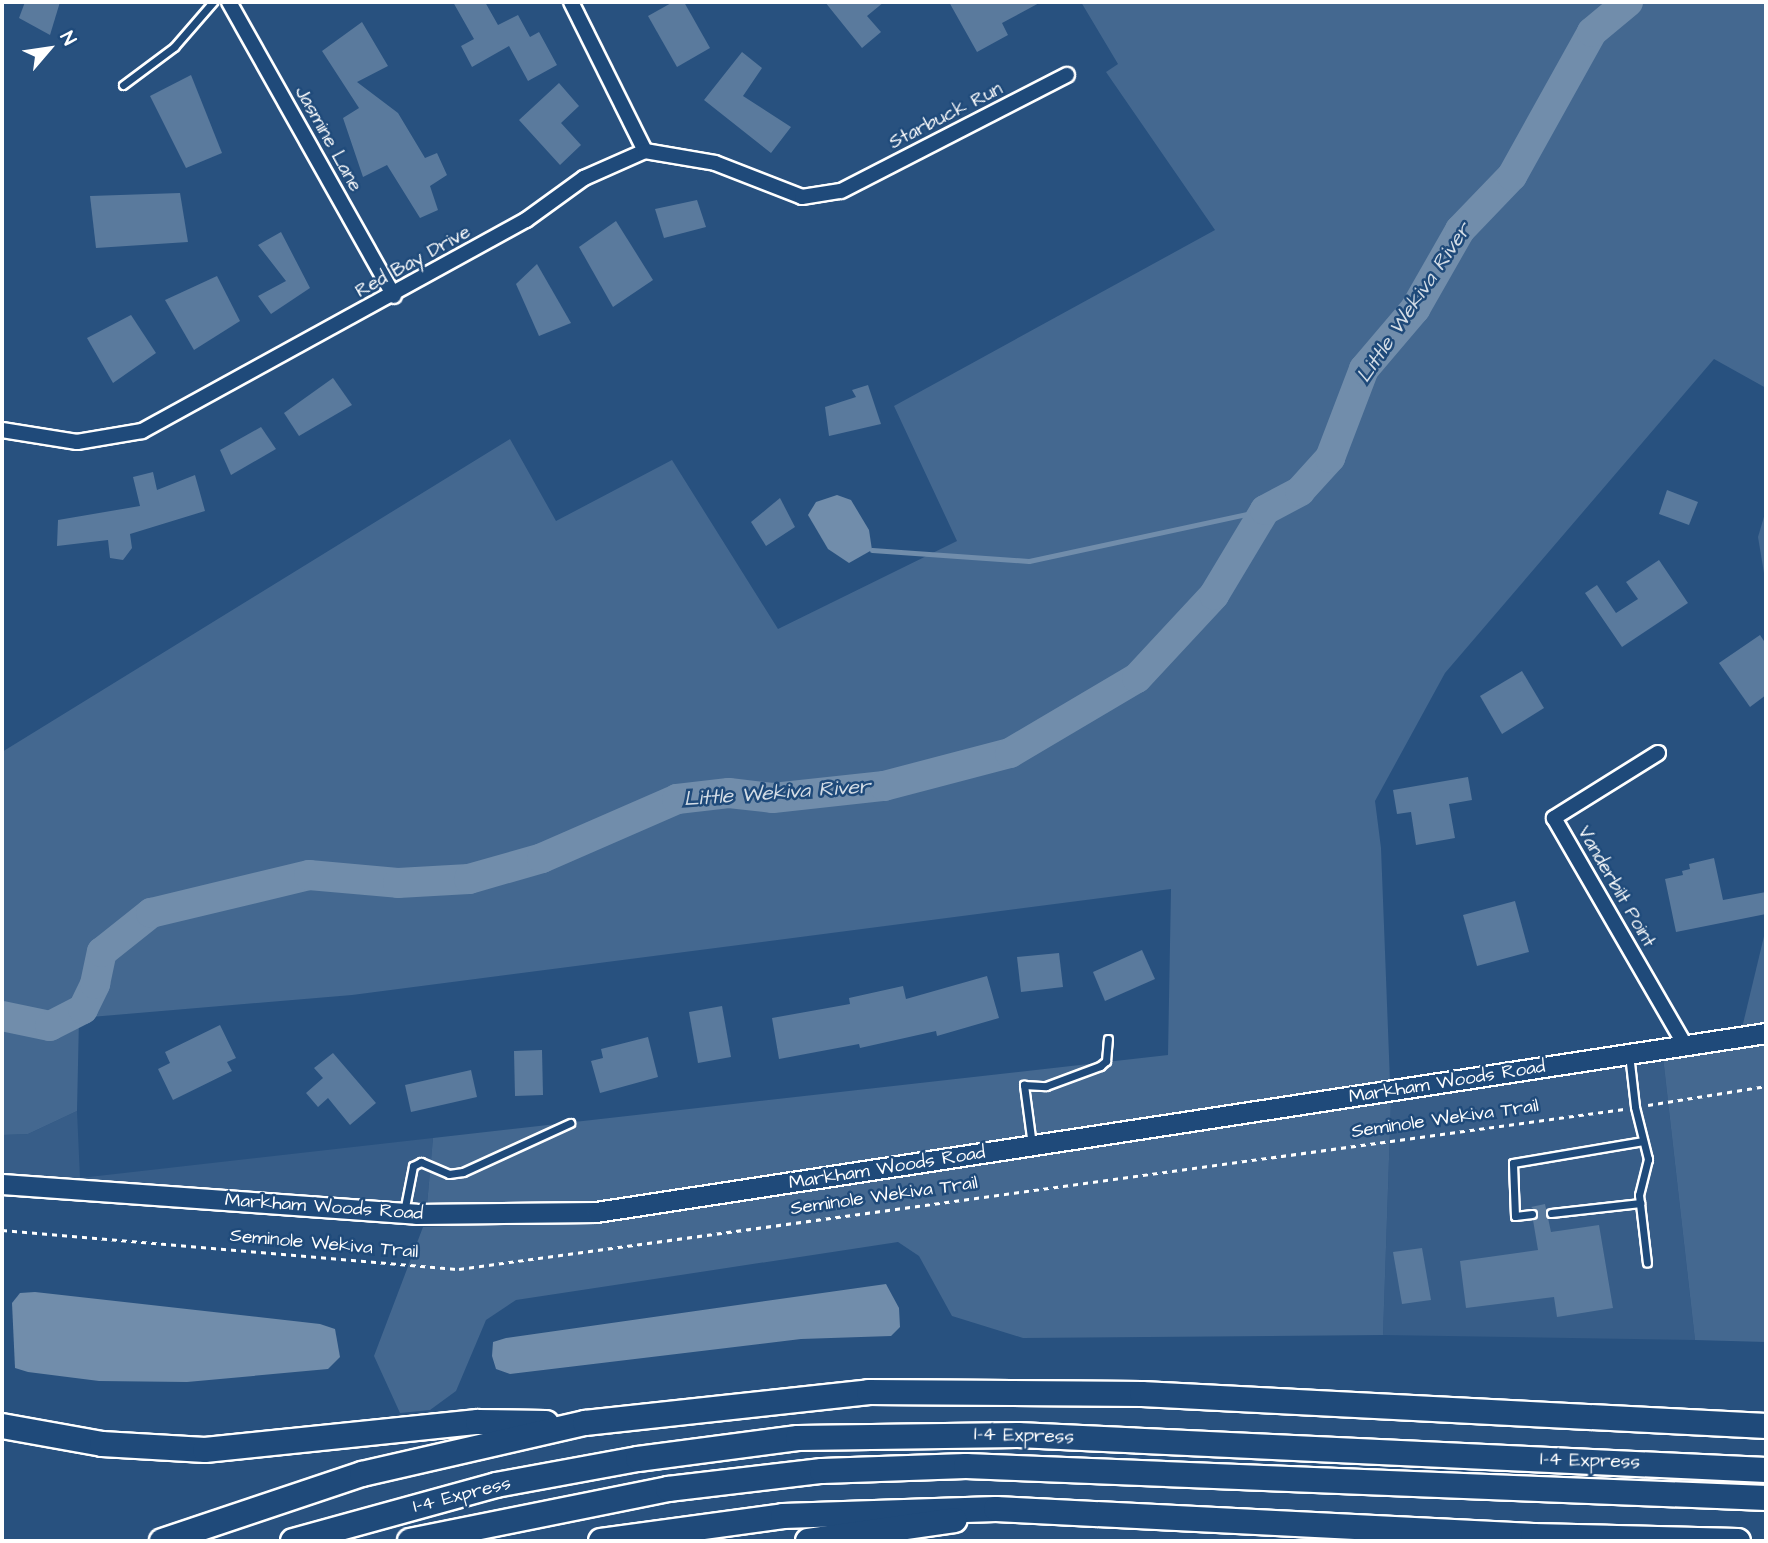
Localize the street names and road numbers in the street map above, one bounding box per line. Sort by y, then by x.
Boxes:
street label: Starbuck Run [885,78,1007,154]
street label: Jasmine Lane [290,82,366,196]
street label: Red Bay Drive [351,221,475,303]
street label: Vanderbilt Point [1572,822,1660,952]
street label: Markham Woods Road [1347,1055,1547,1109]
street label: Seminole Wekiva Trail [1350,1095,1540,1143]
street label: Markham Woods Road [787,1141,987,1195]
street label: Seminole Wekiva Trail [789,1172,979,1220]
street label: Markham Woods Road [224,1189,424,1225]
street label: Seminole Wekiva Trail [229,1224,419,1264]
street label: I-4 Express [974,1423,1074,1449]
street label: I-4 Express [1540,1448,1640,1474]
street label: I-4 Express [411,1472,513,1518]

